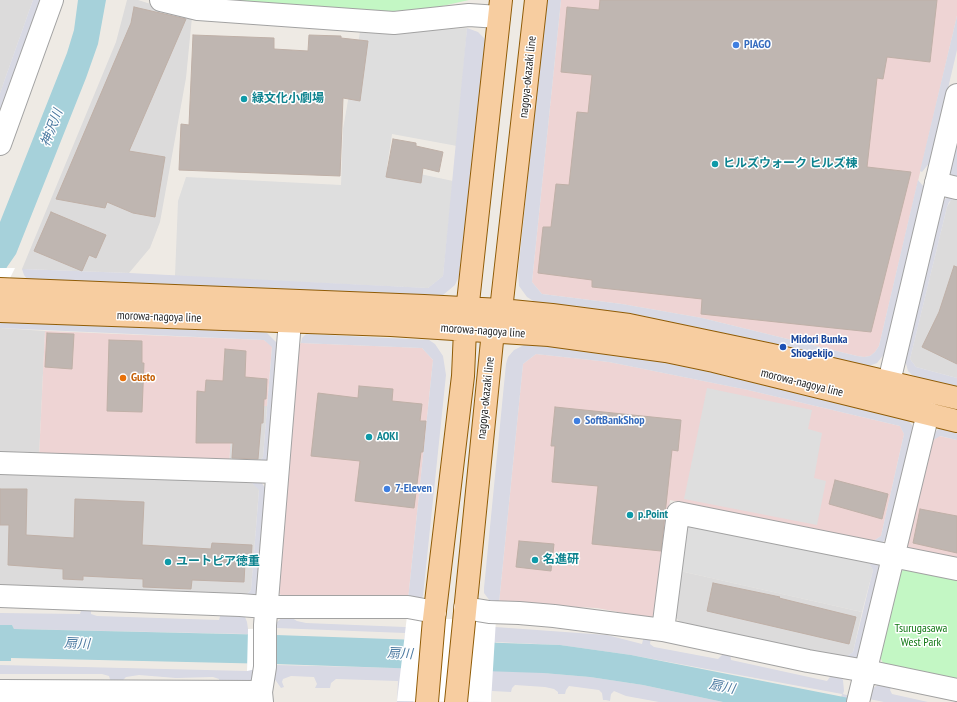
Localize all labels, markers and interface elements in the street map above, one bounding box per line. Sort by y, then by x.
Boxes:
street label: nagoya-okazaki line [517,35,539,119]
place label: PIAGO [744,38,771,52]
marker: PIAGO [731,40,741,50]
place label: 緑文化小劇場 [252,92,324,106]
marker: 緑文化小劇場 [239,94,249,104]
water label: 神沢川 [38,107,66,149]
place label: ヒルズウォーク ヒルズ棟 [723,157,857,171]
marker: ヒルズウォーク ヒルズ棟 [710,159,720,169]
street label: morowa-nagoya line [117,308,201,326]
street label: morowa-nagoya line [440,321,526,341]
place label: Midori Bunka Shogekijo [791,333,848,361]
marker: Midori Bunka Shogekijo [778,342,788,352]
street label: nagoya-okazaki line [475,356,497,440]
street label: morowa-nagoya line [759,366,845,400]
place label: Gusto [131,371,155,385]
marker: Gusto [118,373,128,383]
place label: SoftBankShop [585,414,645,428]
marker: SoftBankShop [572,416,582,426]
place label: AOKI [377,430,398,444]
marker: AOKI [364,432,374,442]
place label: 7-Eleven [395,482,432,496]
marker: 7-Eleven [382,484,392,494]
place label: p.Point [638,508,668,522]
marker: p.Point [625,510,635,520]
place label: 名進研 [543,553,579,567]
place label: ユートピア徳重 [176,555,260,569]
marker: 名進研 [530,555,540,565]
marker: ユートピア徳重 [163,557,173,567]
park label: Tsurugasawa West Park [895,622,947,650]
water label: 扇川 [64,636,90,652]
water label: 扇川 [387,646,413,662]
water label: 扇川 [708,677,736,697]

